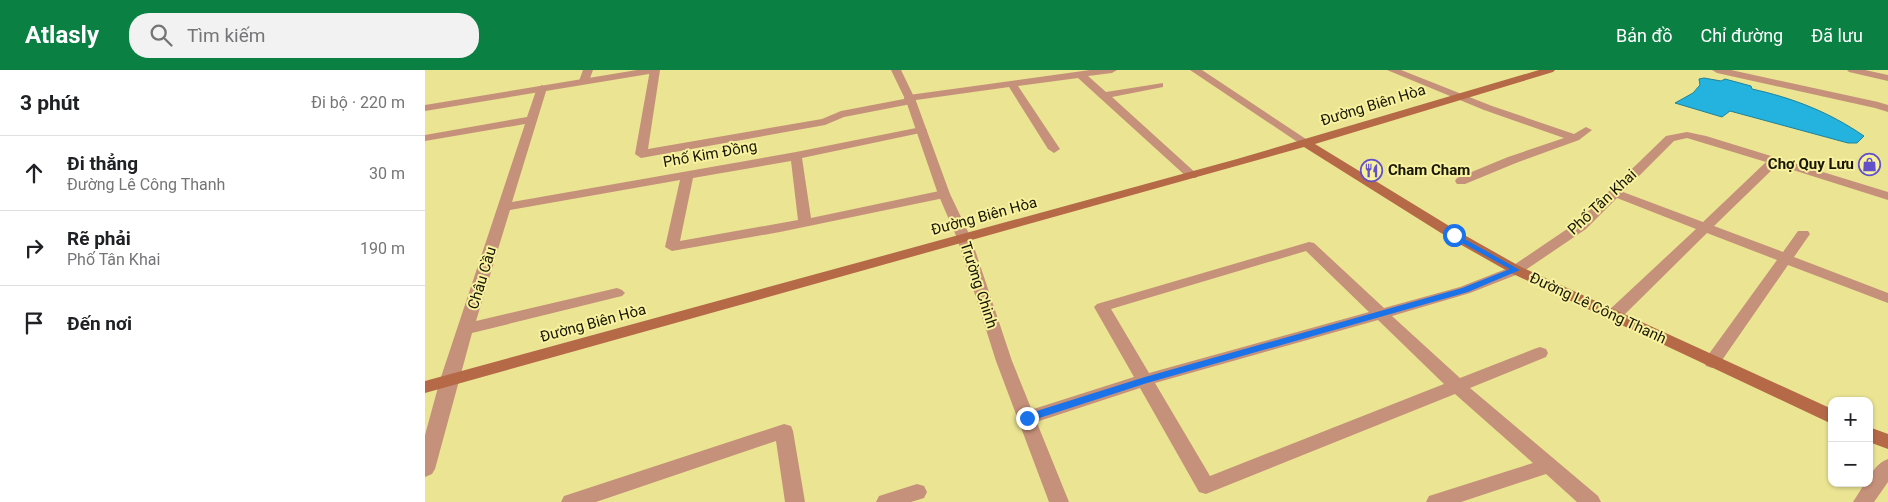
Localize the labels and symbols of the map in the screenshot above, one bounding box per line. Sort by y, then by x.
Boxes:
street label: Đường Biên Hòa [1318,81,1428,129]
street label: Phố Kim Đồng [662,137,758,171]
shop icon: Chợ Quy Lưu [1858,152,1882,176]
place label: Chợ Quy Lưu [1768,155,1854,173]
restaurant icon: Cham Cham [1360,158,1384,182]
place label: Cham Cham [1388,161,1470,179]
street label: Phố Tân Khai [1564,166,1640,238]
street label: Đường Biên Hòa [929,193,1039,239]
route start [1443,224,1466,247]
street label: Trường Chinh [957,239,1001,331]
street label: Châu Cầu [464,245,500,311]
street label: Đường Lê Công Thanh [1527,268,1669,348]
street label: Đường Biên Hòa [538,300,648,346]
route end [1016,407,1039,430]

